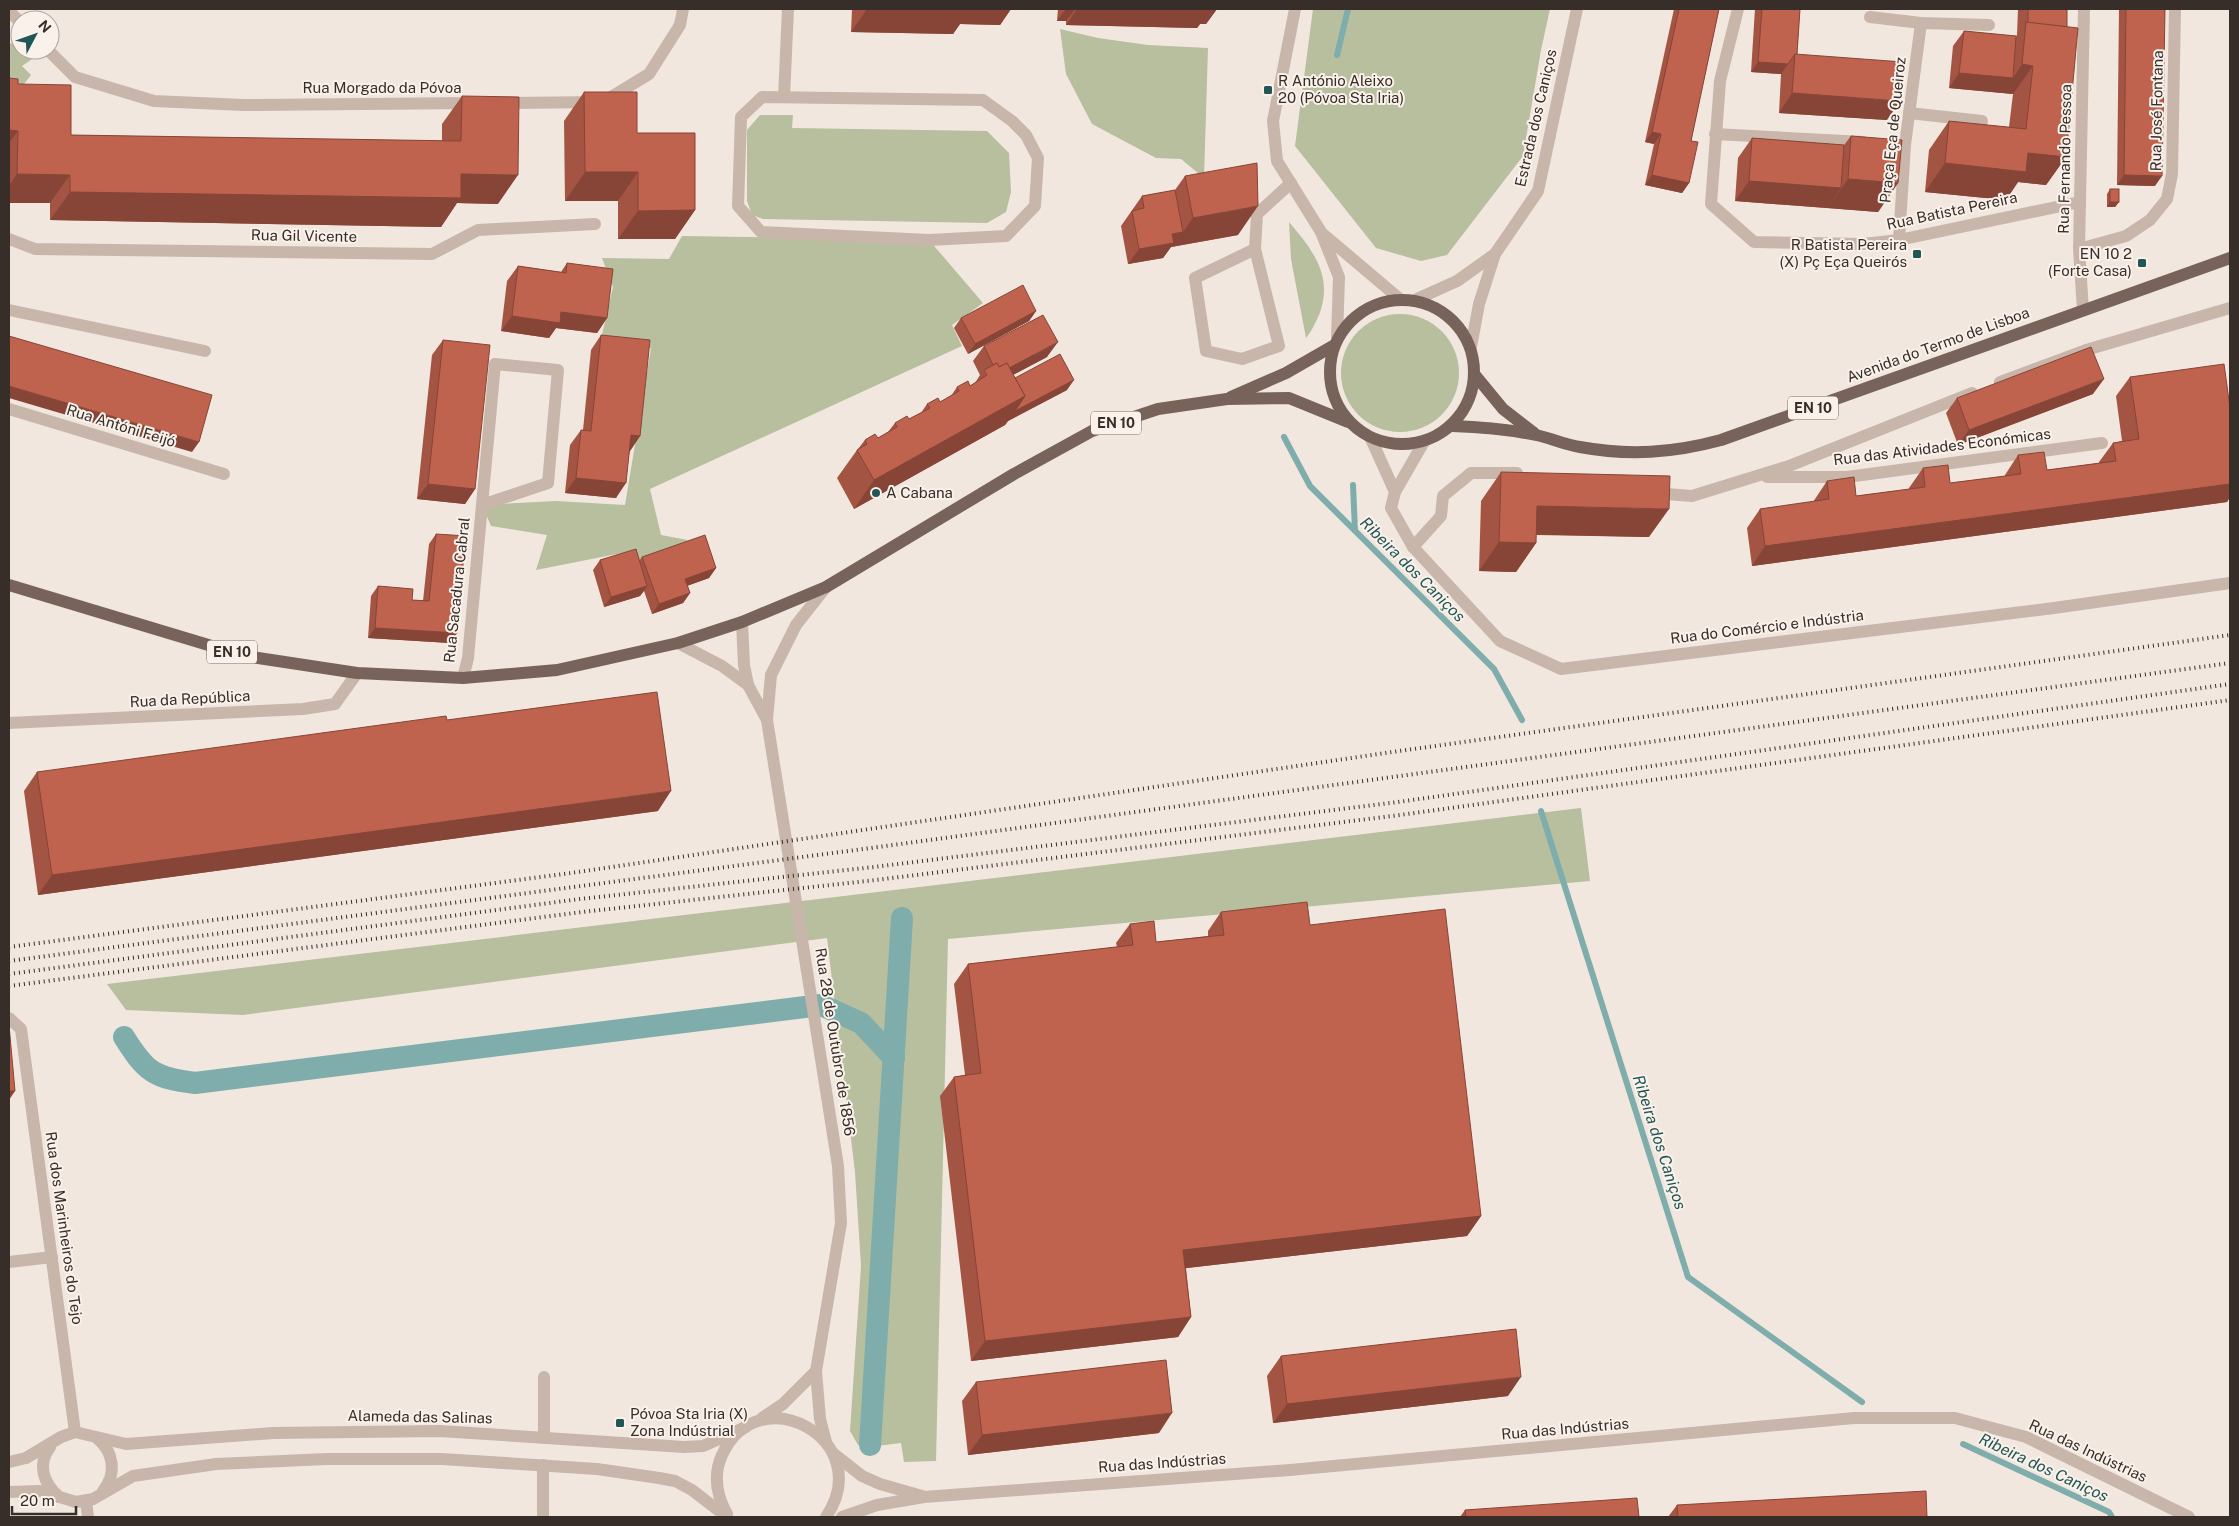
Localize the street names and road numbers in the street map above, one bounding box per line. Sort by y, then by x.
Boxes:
street label: Estrada dos Caniços [1511,47,1560,188]
street label: Rua José Fontana [2147,50,2166,172]
street label: Praça Eça de Queiroz [1876,56,1909,204]
street label: Rua Morgado da Póvoa [303,79,461,96]
street label: Rua Fernando Pessoa [2055,84,2074,234]
street label: Rua Batista Pereira [1885,188,2019,233]
street label: Rua Gil Vicente [251,226,357,245]
street label: Avenida do Termo de Lisboa [1844,303,2032,386]
road number: EN 10 [1788,396,1838,419]
street label: Rua Antóni Feijó [65,401,178,450]
road number: EN 10 [1091,412,1141,434]
street label: Rua das Atividades Económicas [1832,425,2052,468]
street label: Rua Sacadura Cabral [440,516,473,664]
street label: Rua do Comércio e Indústria [1669,606,1865,647]
road number: EN 10 [207,640,257,664]
street label: Rua da República [129,687,251,710]
street label: Rua 28 de Outubro de 1856 [812,947,859,1137]
street label: Rua dos Marinheiros do Tejo [43,1130,86,1326]
street label: Alameda das Salinas [347,1407,493,1426]
street label: Rua das Indústrias [1500,1414,1629,1443]
street label: Rua das Indústrias [2027,1416,2150,1485]
street label: Rua das Indústrias [1098,1450,1226,1475]

